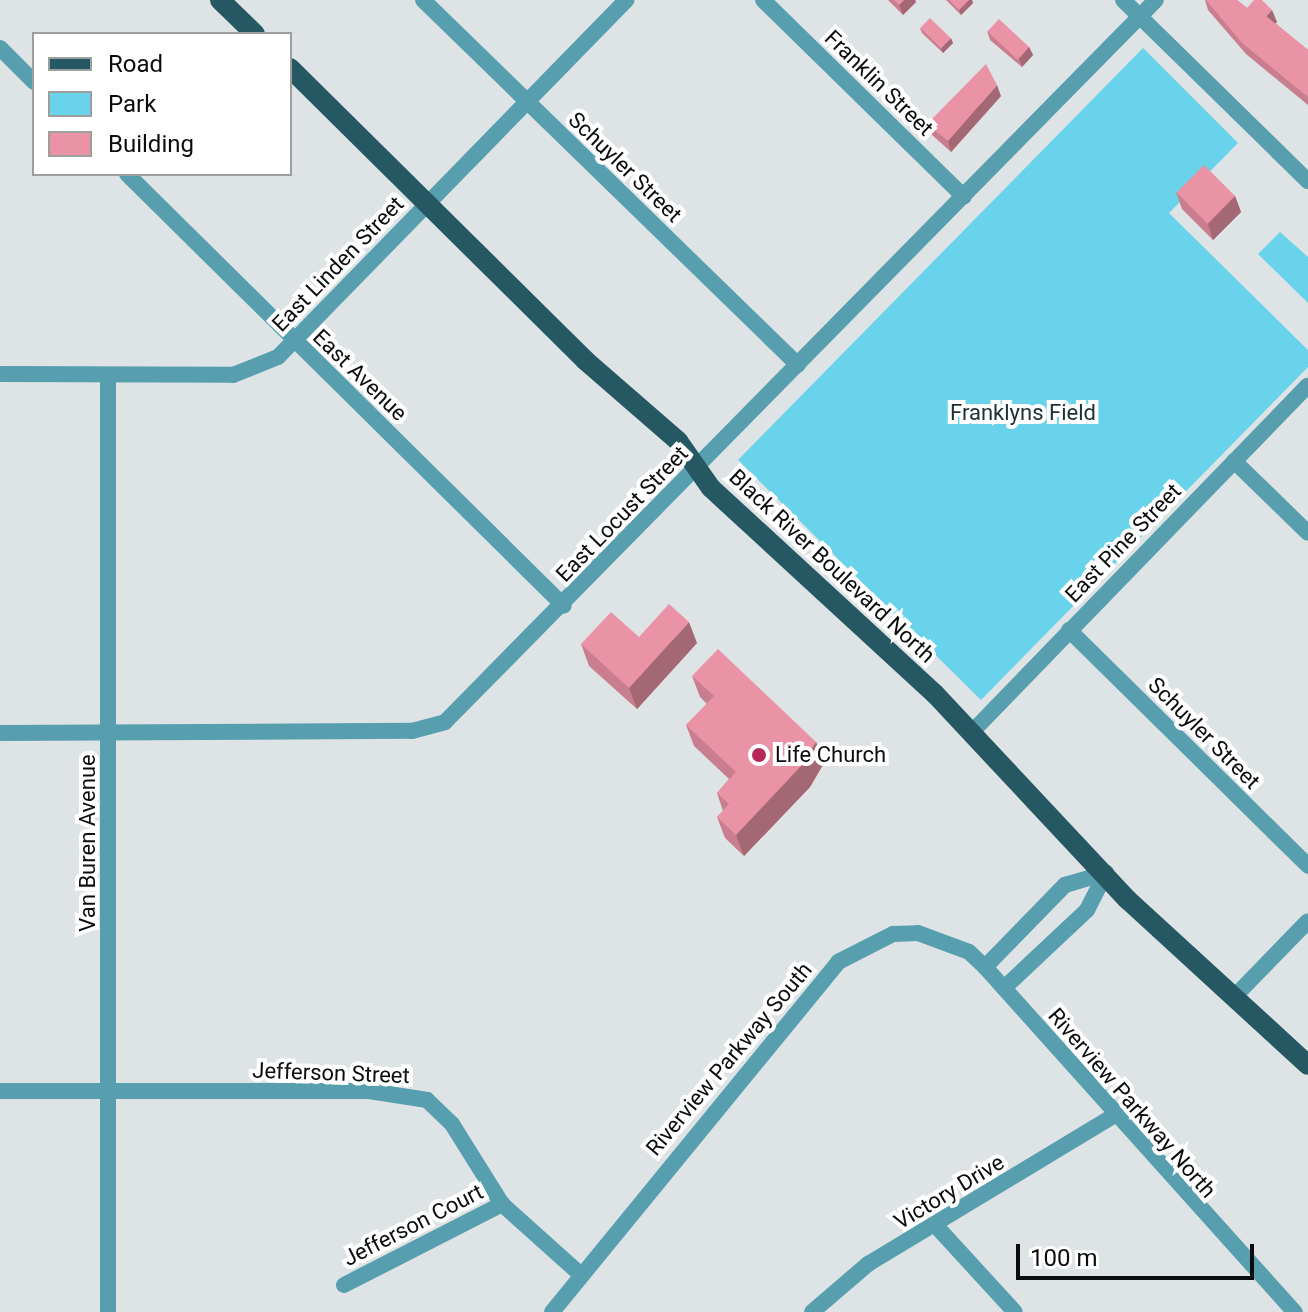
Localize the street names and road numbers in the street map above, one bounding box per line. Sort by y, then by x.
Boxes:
street label: Franklin Street [819,25,939,141]
street label: Schuyler Street [563,106,687,228]
street label: East Linden Street [267,191,409,337]
street label: East Avenue [308,324,412,426]
street label: East Locust Street [550,441,694,587]
street label: Black River Boulevard North [724,464,940,668]
street label: East Pine Street [1060,478,1186,608]
street label: Schuyler Street [1143,672,1265,794]
street label: Van Buren Avenue [75,754,101,932]
street label: Riverview Parkway South [640,957,818,1161]
street label: Riverview Parkway North [1042,1003,1222,1203]
street label: Jefferson Street [252,1057,410,1089]
street label: Victory Drive [889,1149,1009,1235]
street label: Jefferson Court [339,1178,487,1272]

